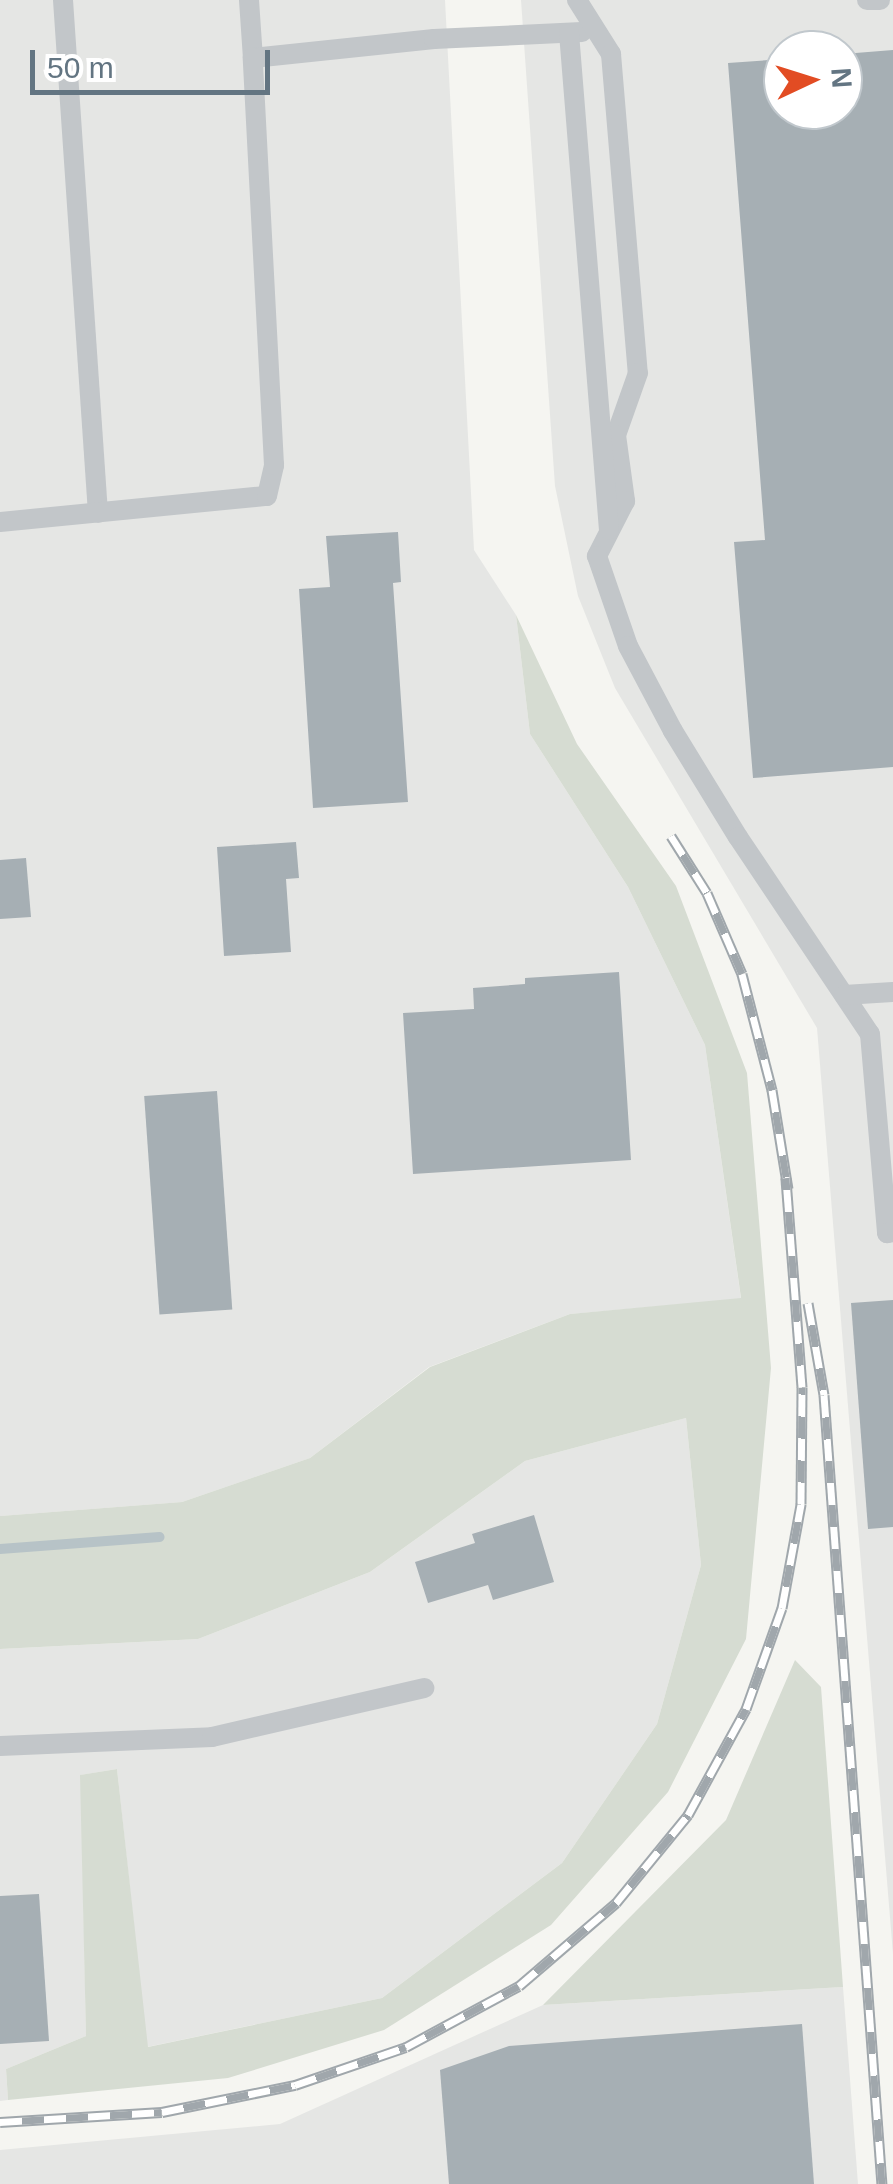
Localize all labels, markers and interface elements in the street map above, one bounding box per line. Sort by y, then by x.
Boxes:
scale bar [35,30,275,92]
north arrow [763,30,863,130]
text: 50 m [47,51,114,84]
text: N [825,67,858,89]

